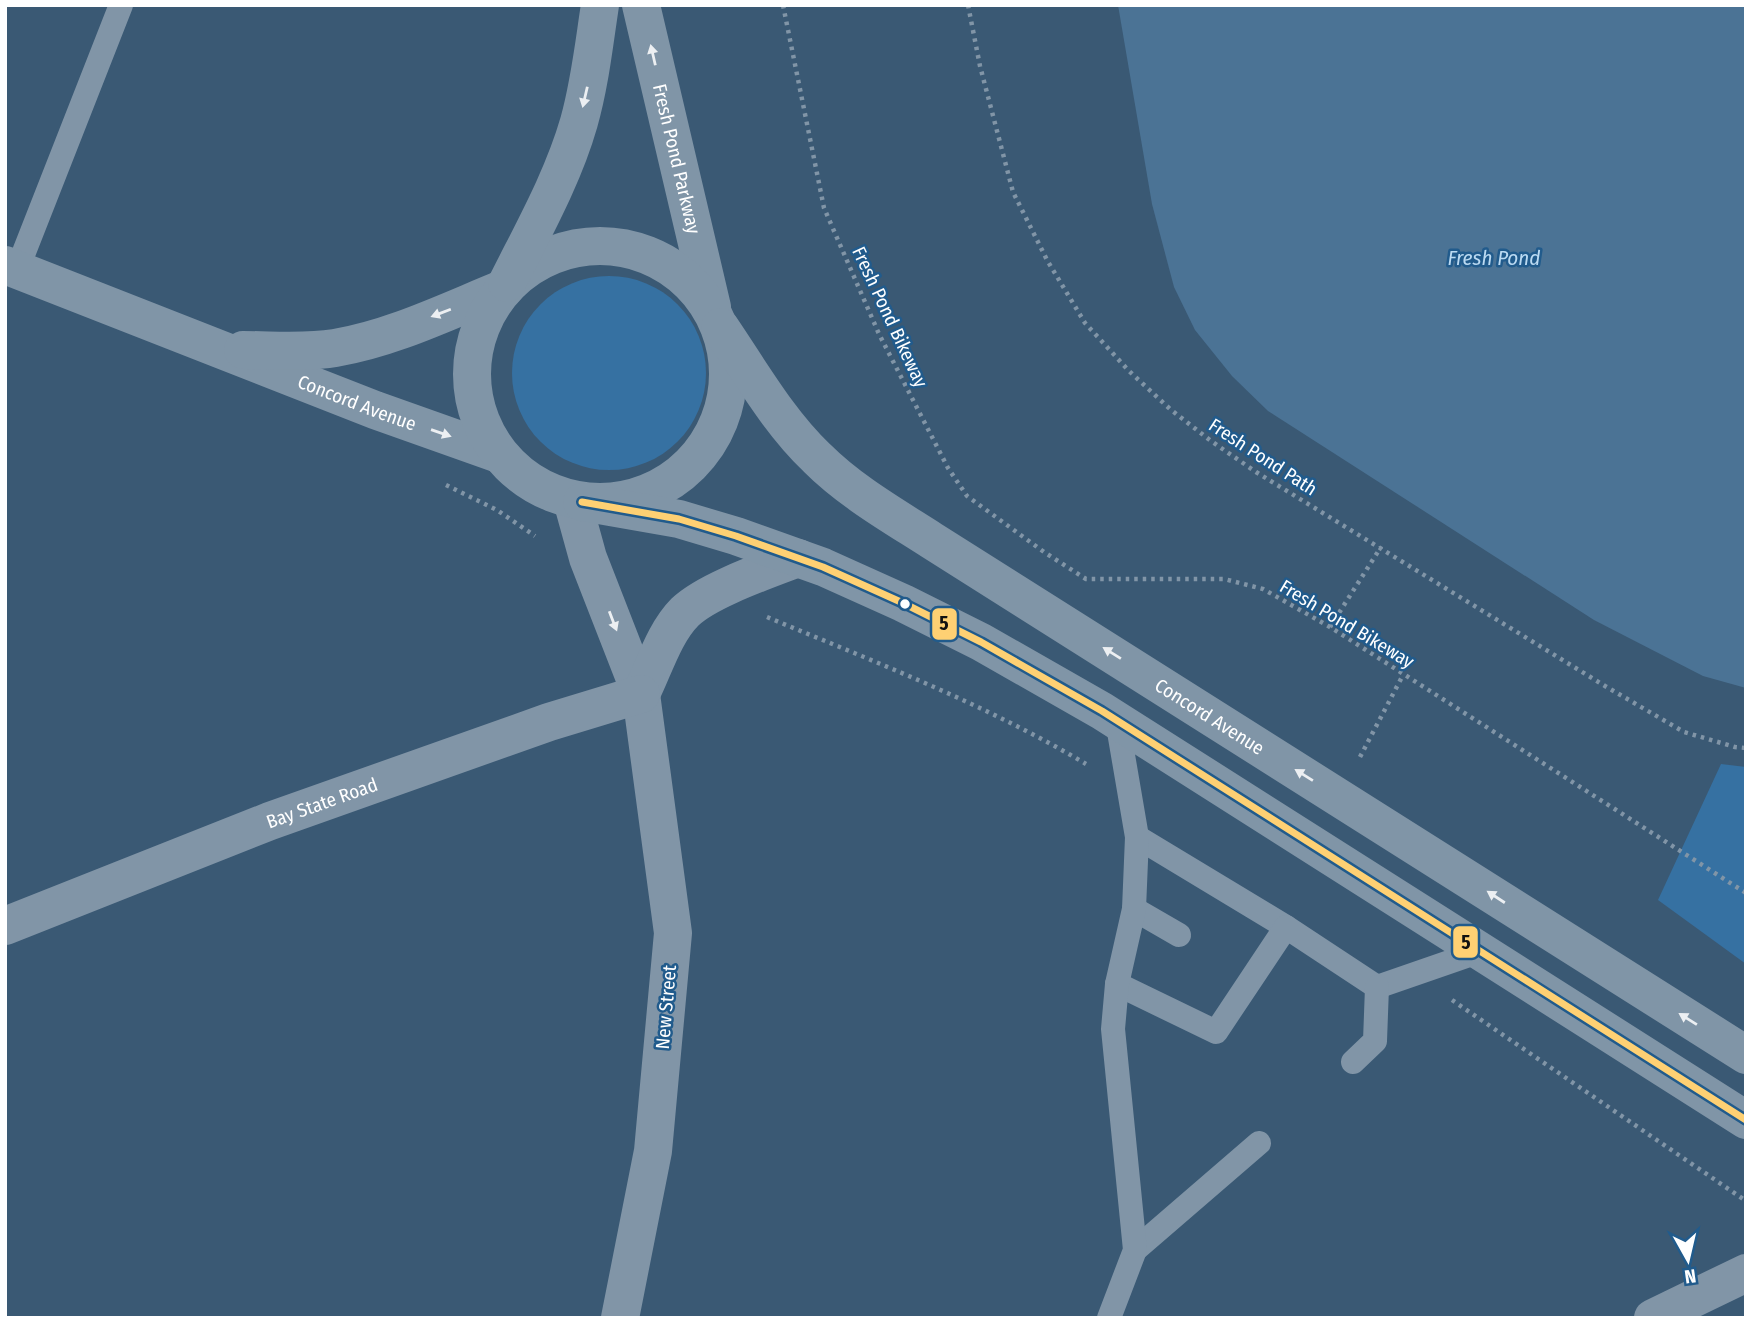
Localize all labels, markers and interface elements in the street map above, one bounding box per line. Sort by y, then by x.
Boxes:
one-way arrow [647,44,658,66]
street label: Fresh Pond Parkway [648,82,706,237]
one-way arrow [579,86,590,108]
street label: Fresh Pond Bikeway [847,243,933,392]
water label: Fresh Pond [1448,245,1541,271]
one-way arrow [430,308,451,319]
street label: Concord Avenue [295,369,419,435]
street label: Fresh Pond Path [1205,414,1321,500]
one-way arrow [431,428,452,439]
street label: Fresh Pond Bikeway [1276,575,1419,673]
unlabelled marker [898,597,912,611]
line badge: 5 [931,607,958,641]
one-way arrow [608,611,619,632]
text: 5 [939,612,949,635]
one-way arrow [1102,647,1121,660]
street label: Concord Avenue [1151,673,1269,759]
one-way arrow [1294,768,1313,781]
street label: Bay State Road [263,772,381,833]
one-way arrow [1486,890,1506,903]
line badge: 5 [1452,925,1479,959]
text: 5 [1461,931,1471,954]
street label: New Street [651,963,681,1050]
one-way arrow [1678,1012,1698,1025]
north arrow [1653,1225,1723,1295]
text: N [1683,1264,1698,1289]

